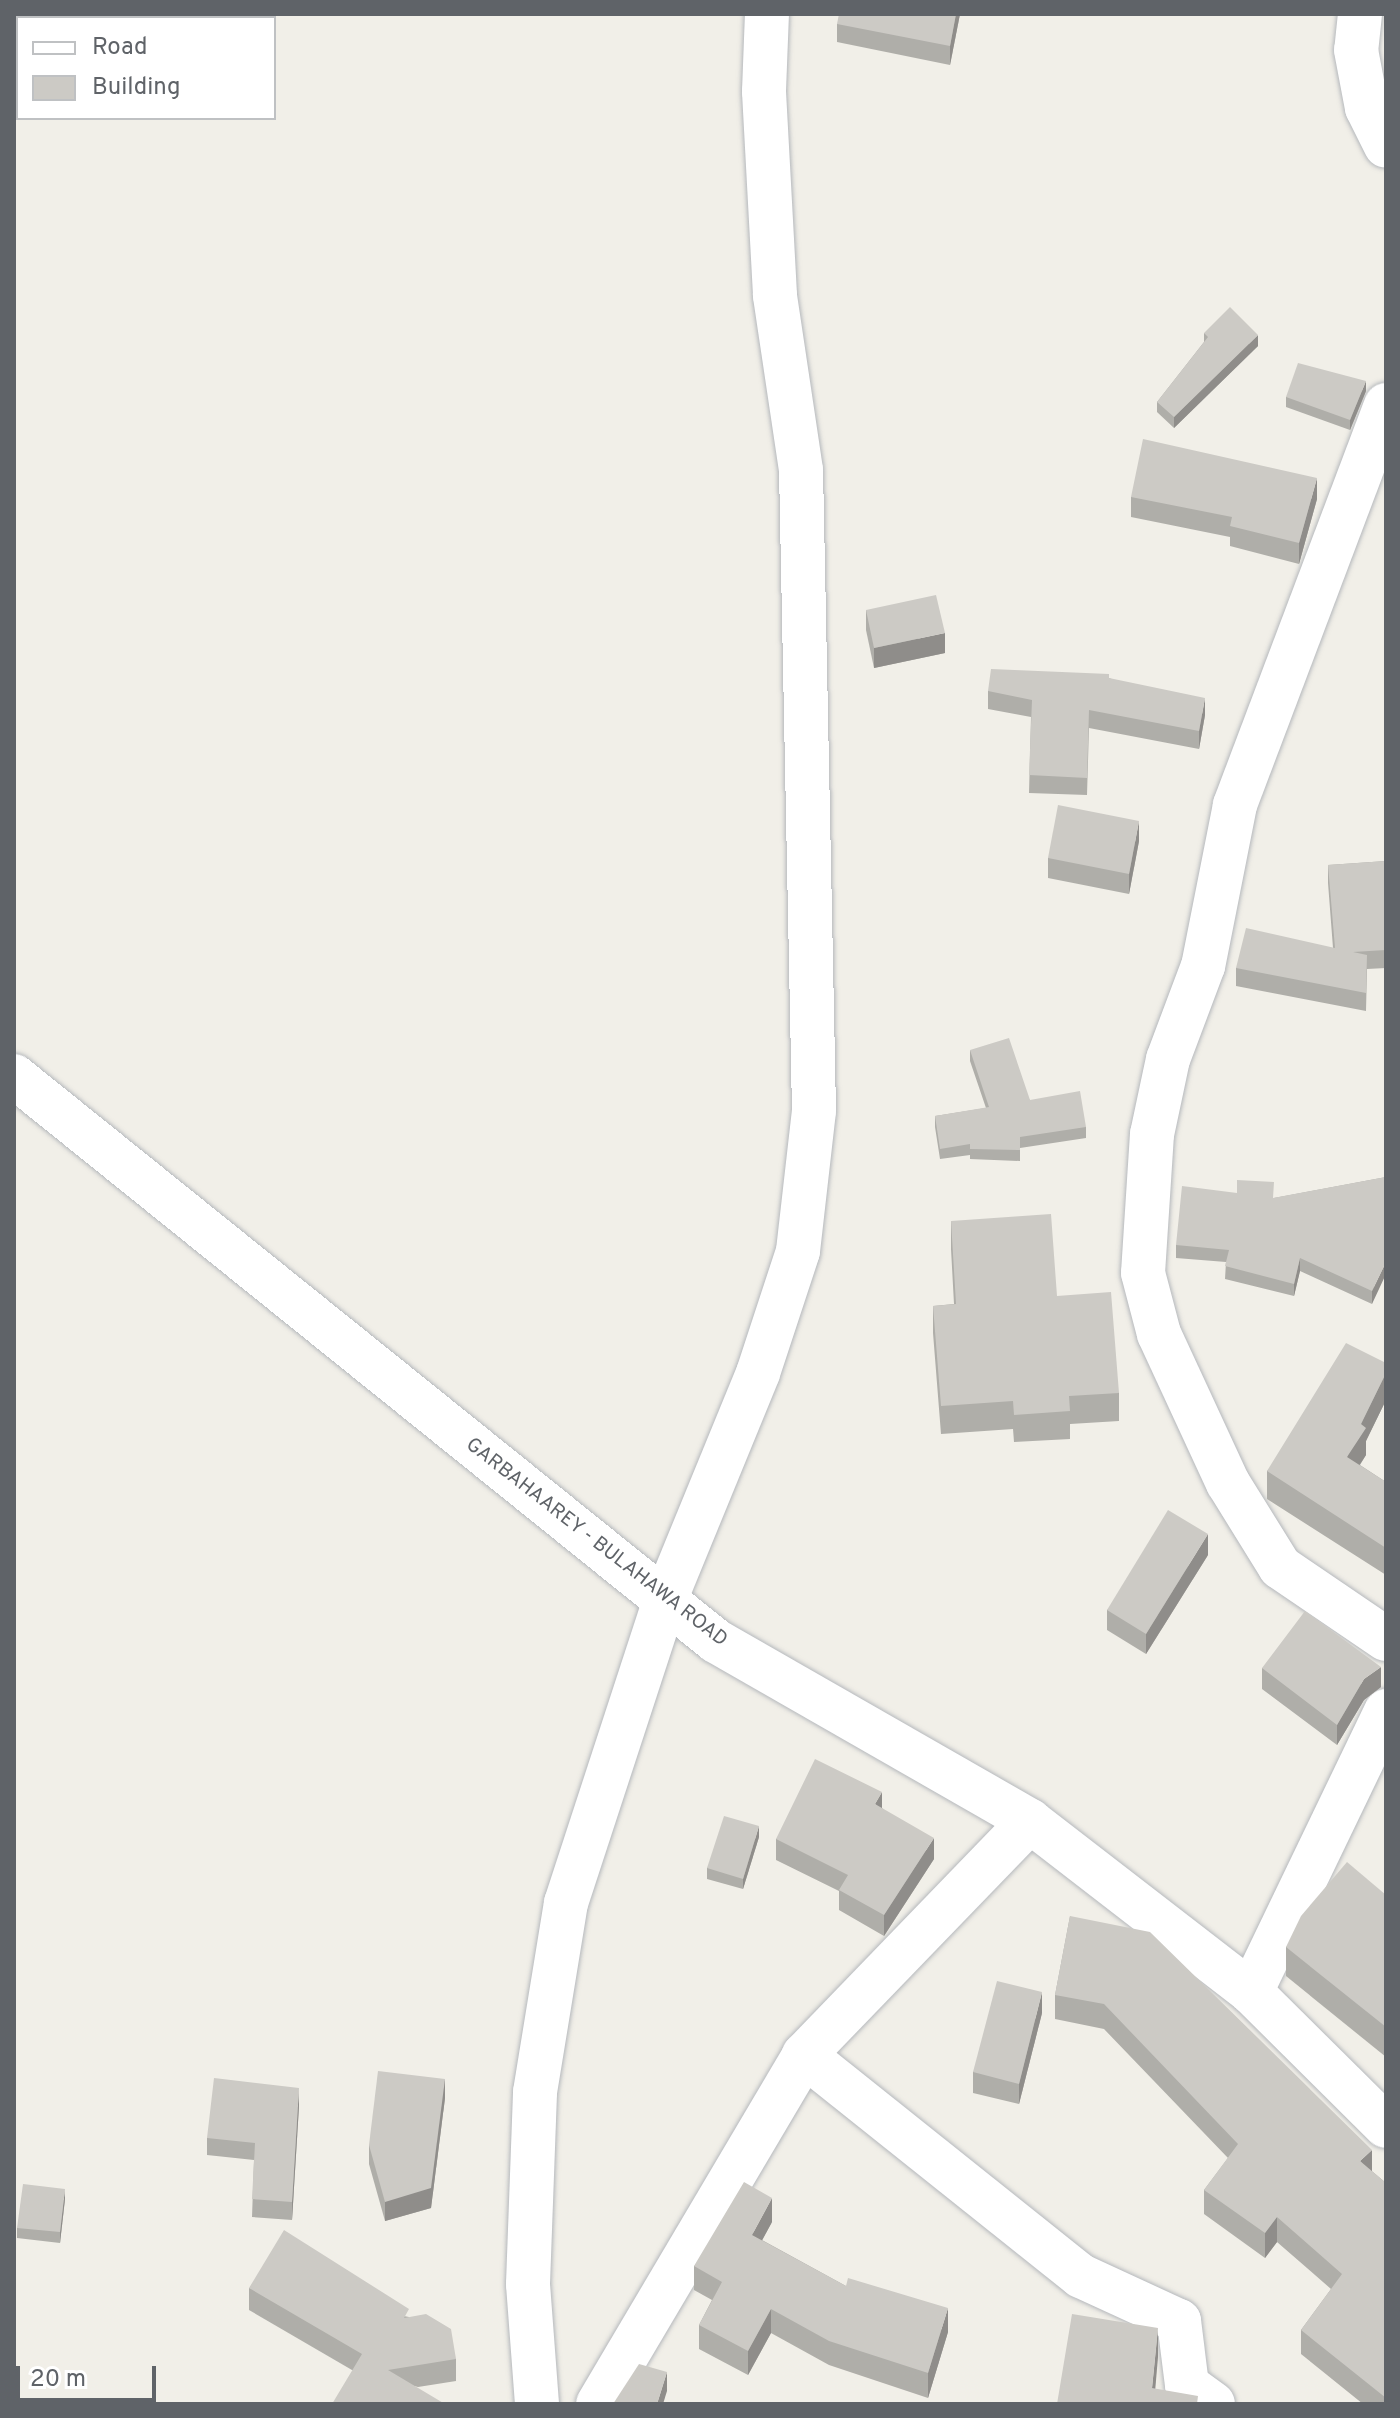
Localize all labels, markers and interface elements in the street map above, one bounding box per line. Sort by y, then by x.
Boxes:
legend [16,16,276,120]
text: Road [92,33,148,63]
text: Building [92,73,181,103]
street label: GARBAHAAREY - BULAHAWA ROAD [460,1433,732,1653]
scale bar [20,2350,160,2400]
text: 20 m [30,2365,86,2395]

